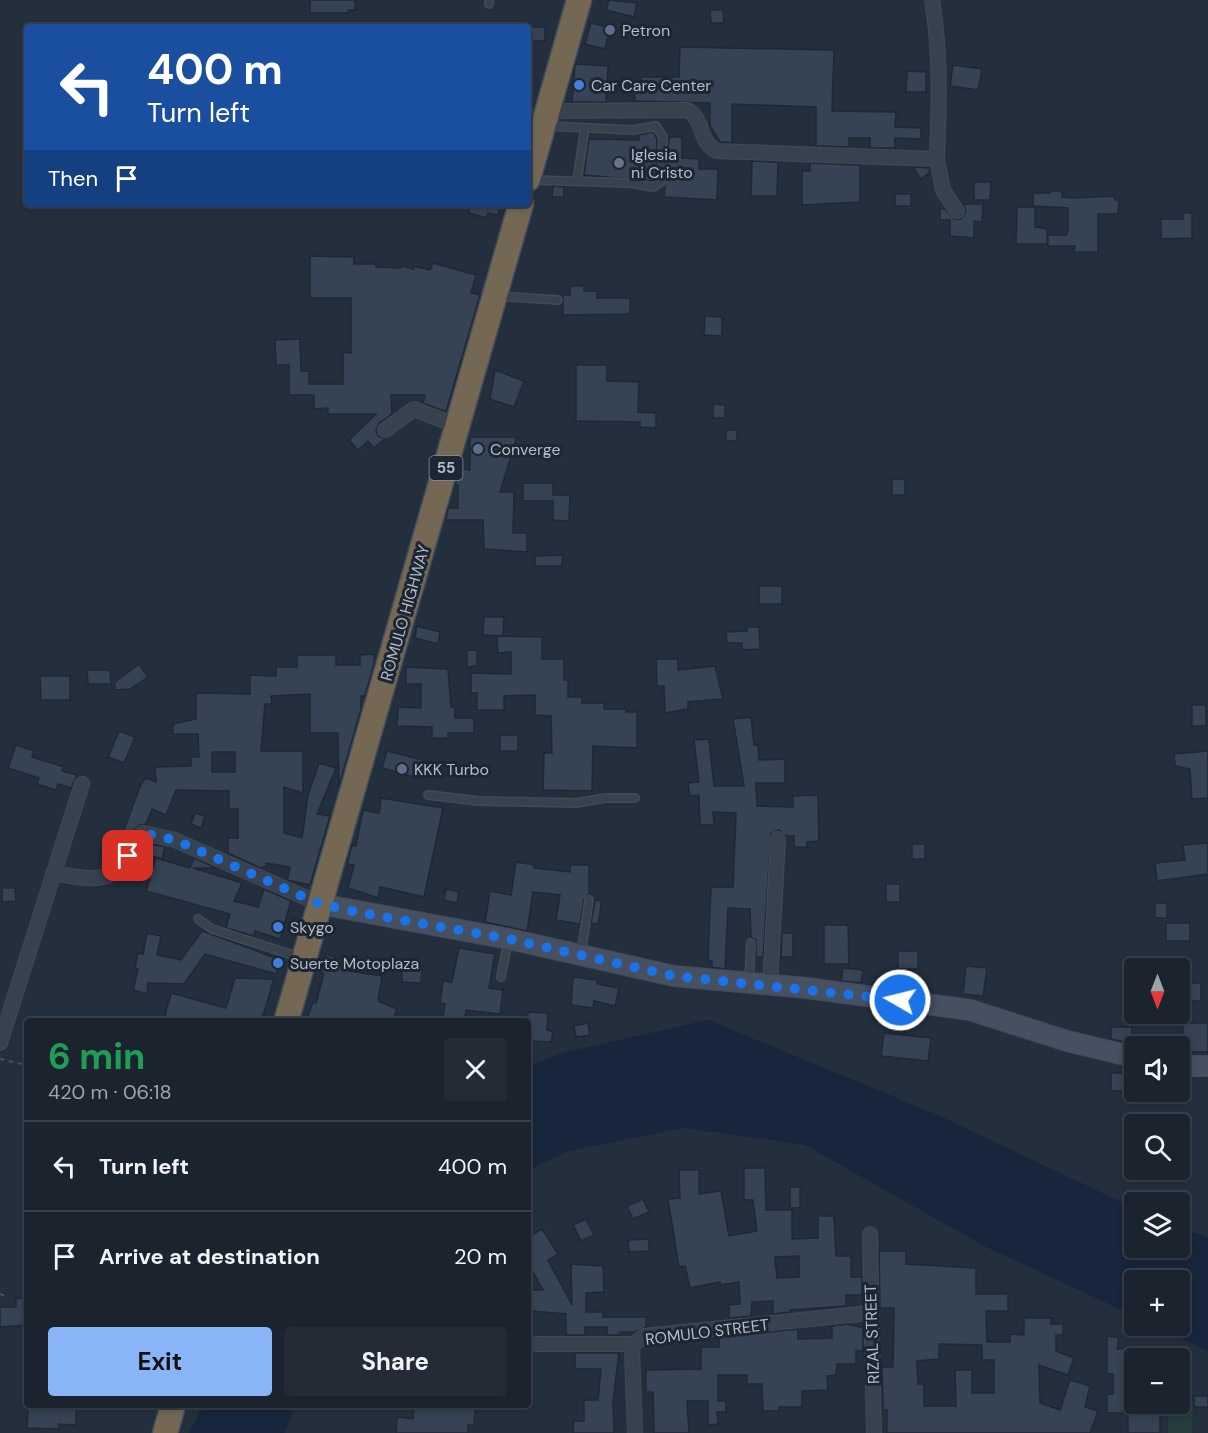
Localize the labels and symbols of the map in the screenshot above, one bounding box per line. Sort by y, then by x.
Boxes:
place label: Petron [622,20,670,41]
marker: Petron [603,23,617,37]
place label: Car Care Center [591,75,711,96]
marker: Car Care Center [572,78,586,92]
place label: Iglesia ni Cristo [631,144,693,183]
marker: Iglesia ni Cristo [612,156,626,170]
place label: Converge [490,439,561,460]
marker: Converge [471,442,485,456]
road number: 55 [430,456,462,480]
street label: ROMULO HIGHWAY [376,543,434,683]
place label: KKK Turbo [414,759,489,780]
marker: KKK Turbo [395,762,409,776]
pin [102,830,153,881]
place label: Skygo [290,917,334,938]
marker: Skygo [271,920,285,934]
place label: Suerte Motoplaza [290,953,419,974]
marker: Suerte Motoplaza [271,956,285,970]
north arrow [1124,958,1190,1024]
position arrow [868,968,932,1032]
street label: RIZAL STREET [860,1284,884,1384]
street label: ROMULO STREET [644,1314,770,1350]

